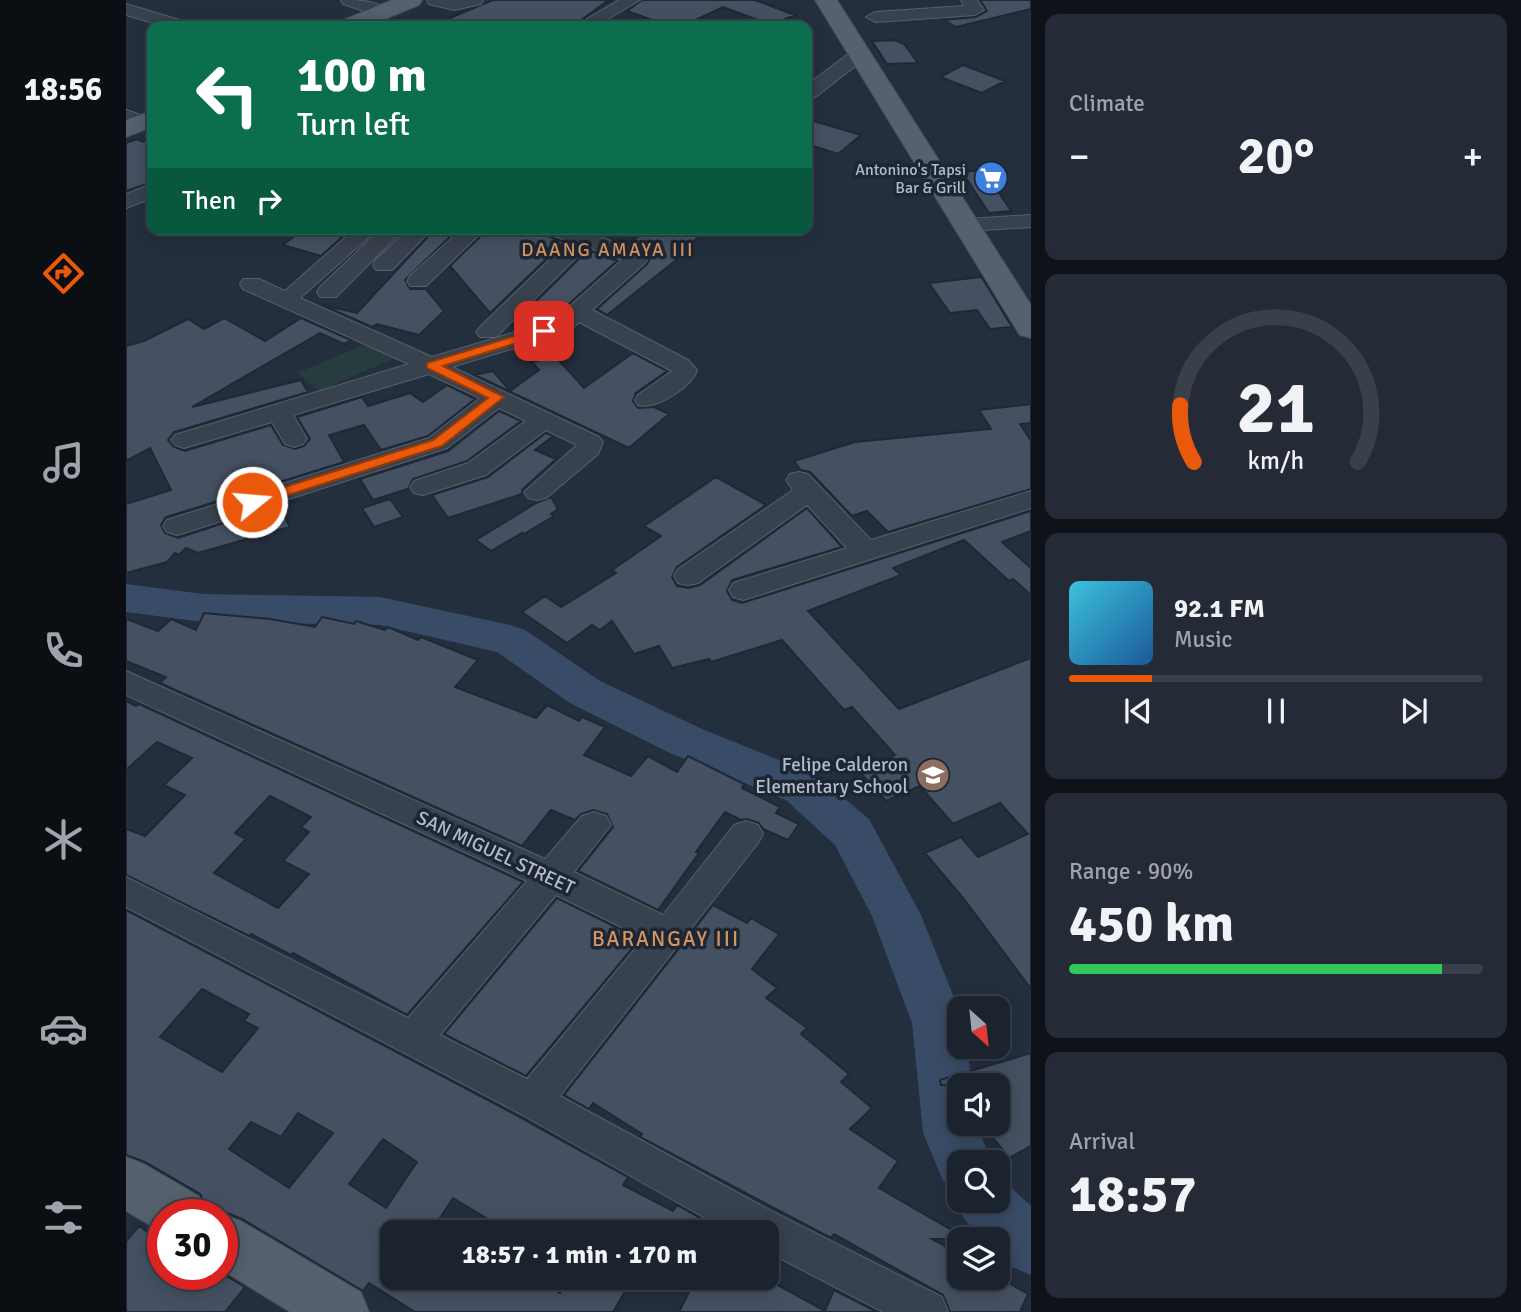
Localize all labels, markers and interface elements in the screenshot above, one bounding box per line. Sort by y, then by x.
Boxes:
text: 100 m [297,45,427,105]
icon: left [182,49,273,140]
text: 18:56 [24,70,102,109]
text: Climate [1069,89,1145,118]
text: Turn left [297,105,410,144]
text: 20° [1238,124,1314,188]
text: − [1069,133,1090,180]
text: + [1462,133,1483,180]
supermarket icon: Antonino's Tapsi Bar & Grill [972,159,1010,197]
place label: Antonino's Tapsi Bar & Grill [855,160,966,198]
icon: right [250,182,288,220]
text: Then [182,185,236,217]
district label: DAANG AMAYA III [521,238,695,262]
icon: directions [39,249,88,298]
pin [514,301,574,361]
icon: arrive [525,312,563,350]
text: 21 [1237,365,1315,454]
icon: music [39,438,88,487]
text: km/h [1248,445,1304,476]
position arrow [215,465,289,539]
text: 92.1 FM [1174,593,1265,625]
text: Music [1174,625,1232,654]
icon: phone [39,626,88,675]
icon: previous [1119,692,1157,730]
icon: pause [1257,692,1295,730]
icon: next [1395,692,1433,730]
place label: Felipe Calderon Elementary School [755,753,908,799]
school or university icon: Felipe Calderon Elementary School [914,756,952,794]
street label: SAN MIGUEL STREET [413,806,579,900]
icon: climate [39,815,88,864]
text: Range · 90% [1069,857,1193,886]
text: 450 km [1069,892,1234,956]
district label: BARANGAY III [592,926,740,952]
north arrow [947,996,1010,1059]
map controls [947,996,1010,1290]
icon: car [39,1004,88,1053]
button: sound [947,1073,1010,1136]
text: Arrival [1069,1127,1135,1156]
button: search [947,1150,1010,1213]
text: 18:57 [1069,1162,1197,1226]
icon: filters [39,1193,88,1242]
speed limit sign: 30 [147,1199,238,1290]
button: layers [947,1227,1010,1290]
text: 18:57 · 1 min · 170 m [462,1239,697,1271]

